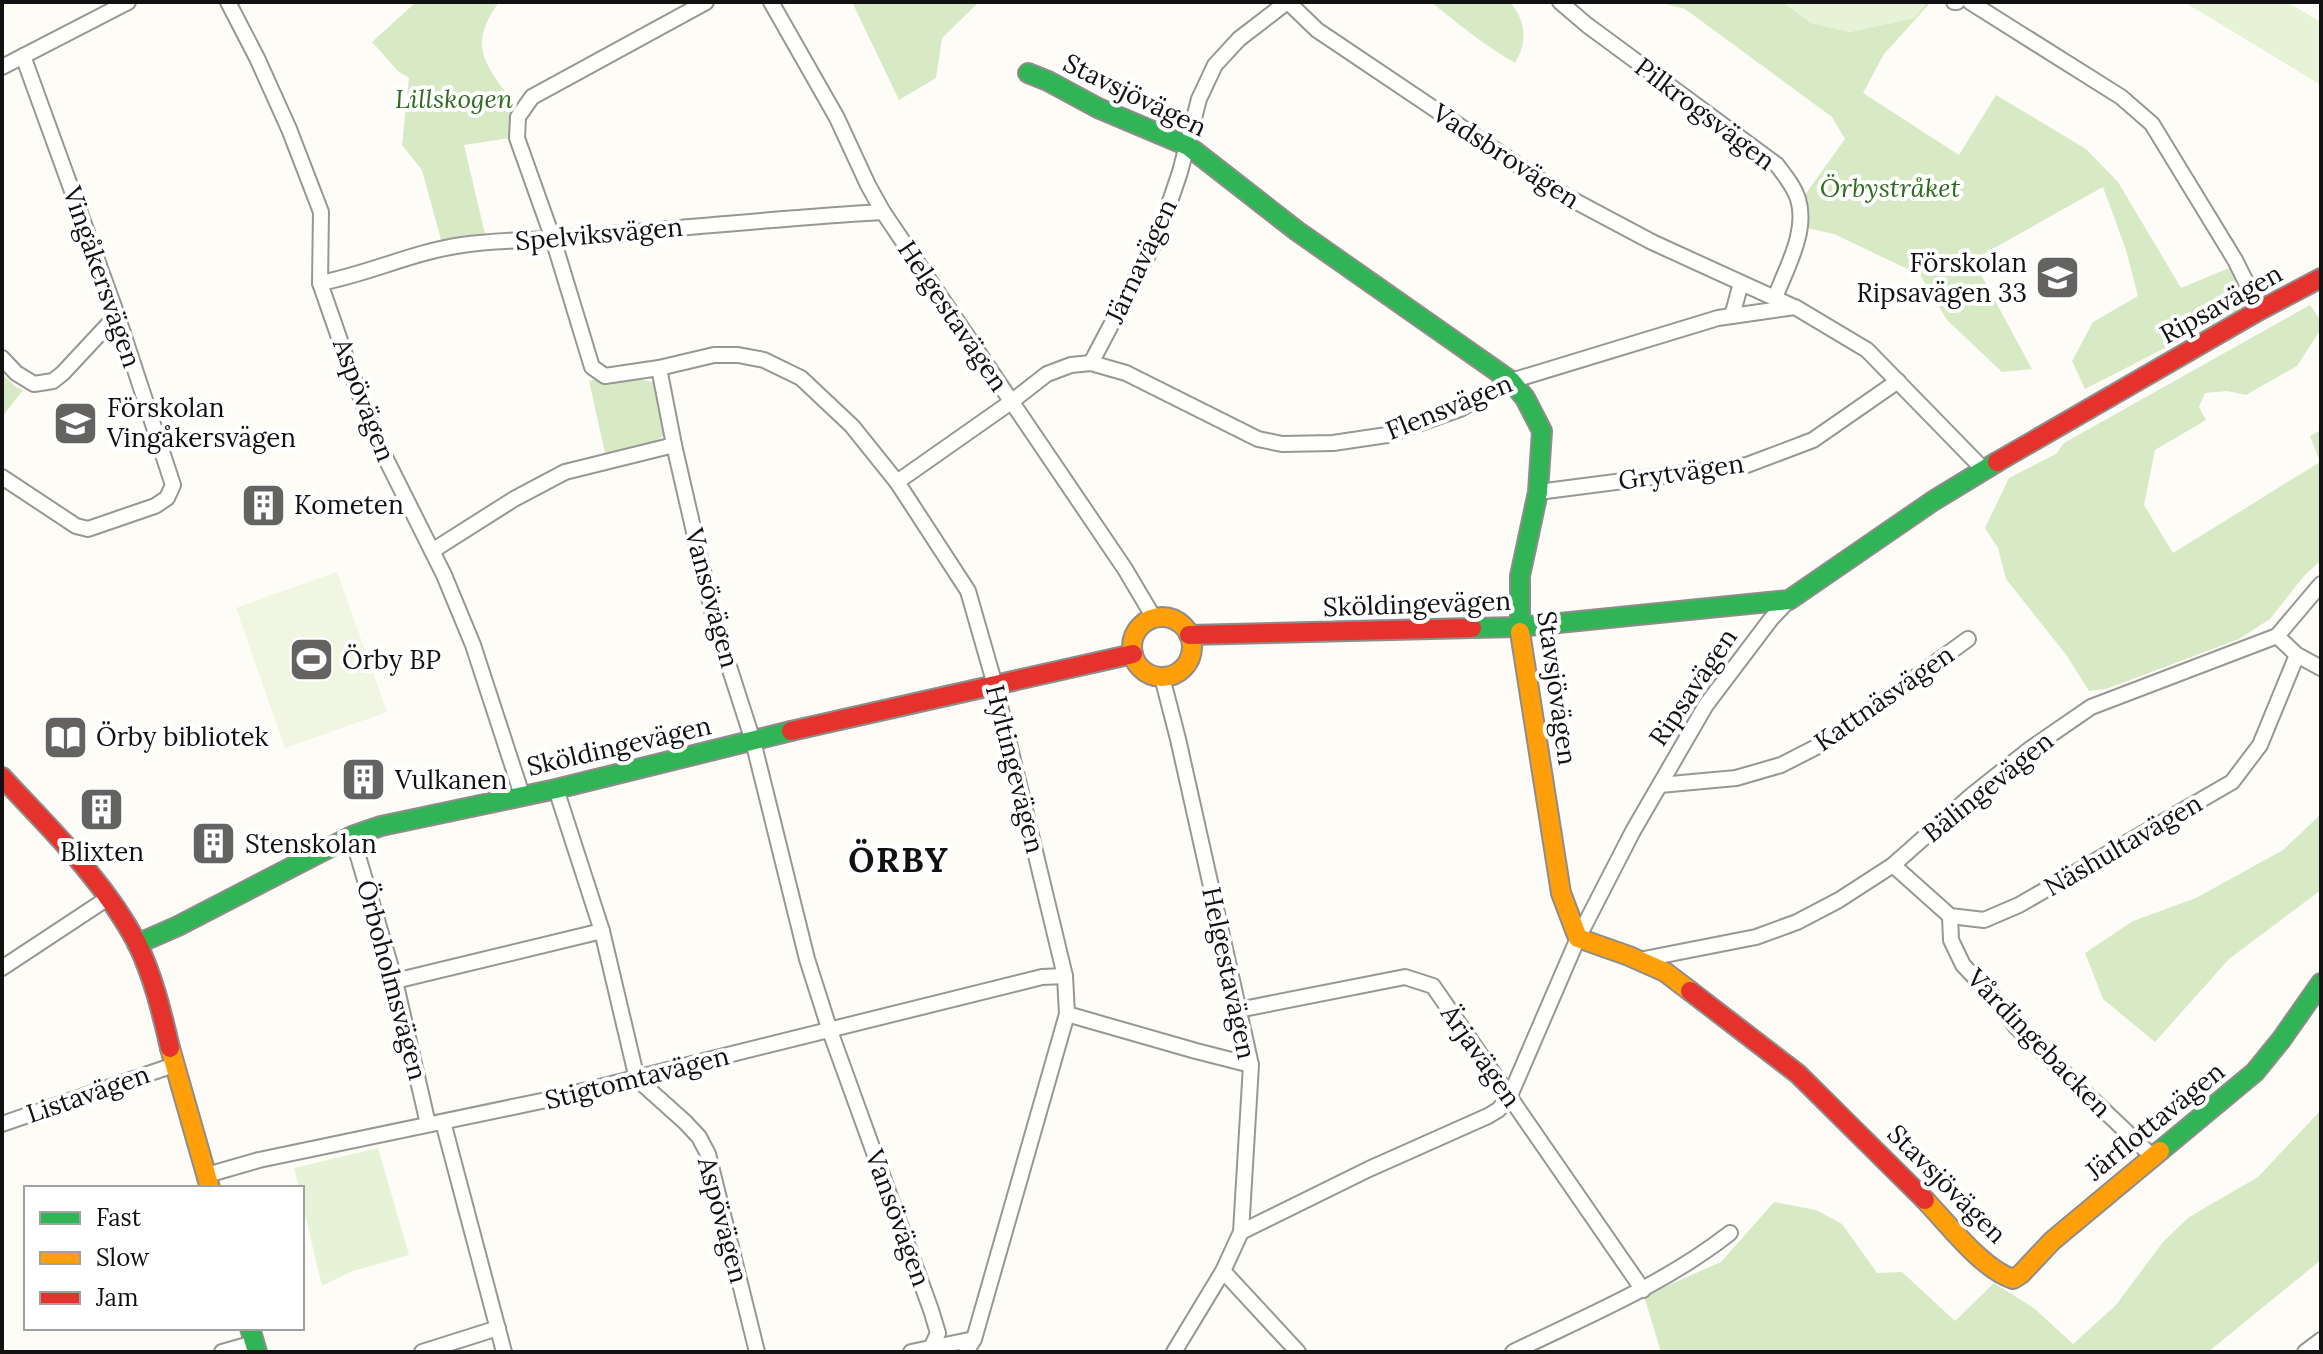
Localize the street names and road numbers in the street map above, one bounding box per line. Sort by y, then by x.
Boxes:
street label: Stavsjövägen [1058,46,1212,143]
street label: Pilkrogsvägen [1629,50,1782,177]
street label: Vadsbrovägen [1426,95,1586,215]
street label: Vingåkersvägen [56,181,149,372]
street label: Järnavägen [1097,193,1184,329]
street label: Spelviksvägen [514,210,684,257]
street label: Helgestavägen [891,234,1016,397]
street label: Ripsavägen [2154,256,2288,351]
street label: Aspövägen [326,333,403,466]
street label: Flensvägen [1381,366,1517,447]
street label: Grytvägen [1616,446,1746,497]
street label: Vansövägen [678,524,747,671]
street label: Sköldingevägen [1322,584,1512,623]
street label: Stavsjövägen [1530,609,1585,767]
street label: Ripsavägen [1641,622,1744,752]
street label: Kattnäsvägen [1807,637,1960,758]
street label: Hyltingevägen [979,681,1052,856]
street label: Sköldingevägen [524,708,714,783]
street label: Bälingevägen [1916,724,2060,849]
street label: Näshultavägen [2038,786,2208,903]
street label: Örboholmsvägen [350,876,435,1083]
street label: Helgestavägen [1195,884,1264,1062]
street label: Vårdingebacken [1959,961,2119,1124]
street label: Ärjavägen [1434,997,1529,1113]
street label: Stigtomtavägen [542,1039,732,1116]
street label: Järflottavägen [2078,1054,2231,1187]
street label: Listavägen [22,1057,154,1130]
street label: Stavsjövägen [1881,1117,2014,1250]
street label: Vansövägen [858,1144,938,1291]
street label: Aspövägen [691,1152,756,1287]

